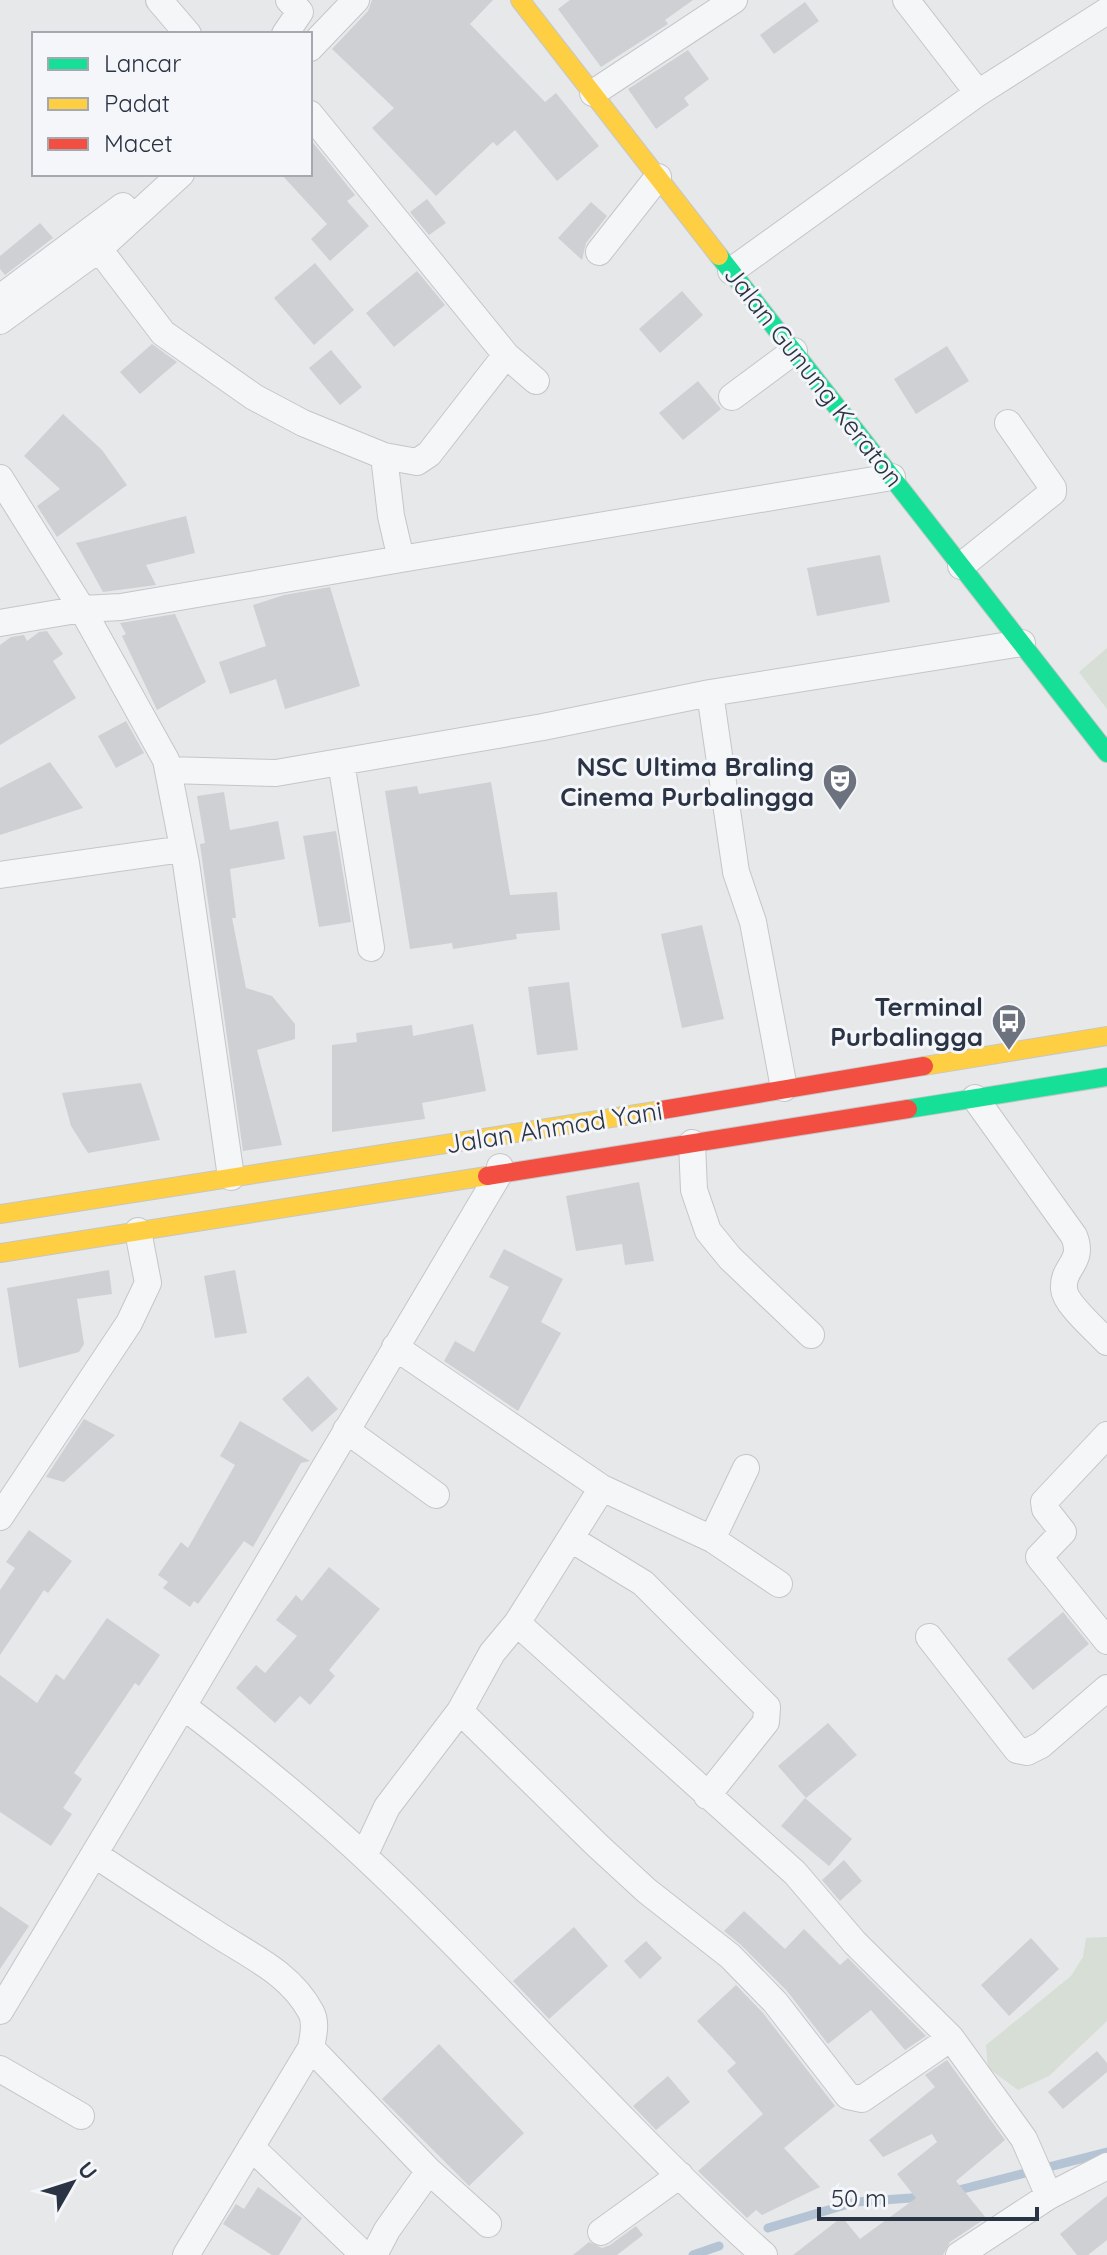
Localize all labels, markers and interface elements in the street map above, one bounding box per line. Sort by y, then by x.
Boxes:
legend [32,32,312,176]
text: Lancar [104,48,181,78]
text: Padat [104,88,170,118]
text: Macet [104,128,173,158]
street label: Jalan Gunung Keraton [717,259,911,493]
place label: NSC Ultima Braling Cinema Purbalingga [560,750,814,813]
theatre icon: NSC Ultima Braling Cinema Purbalingga [821,762,859,812]
place label: Terminal Purbalingga [830,990,983,1053]
bus stop icon: Terminal Purbalingga [990,1002,1028,1052]
street label: Jalan Ahmad Yani [444,1094,664,1160]
north arrow [32,2143,112,2223]
text: U [72,2156,103,2185]
scale bar [819,2171,1037,2221]
text: 50 m [831,2183,887,2213]

